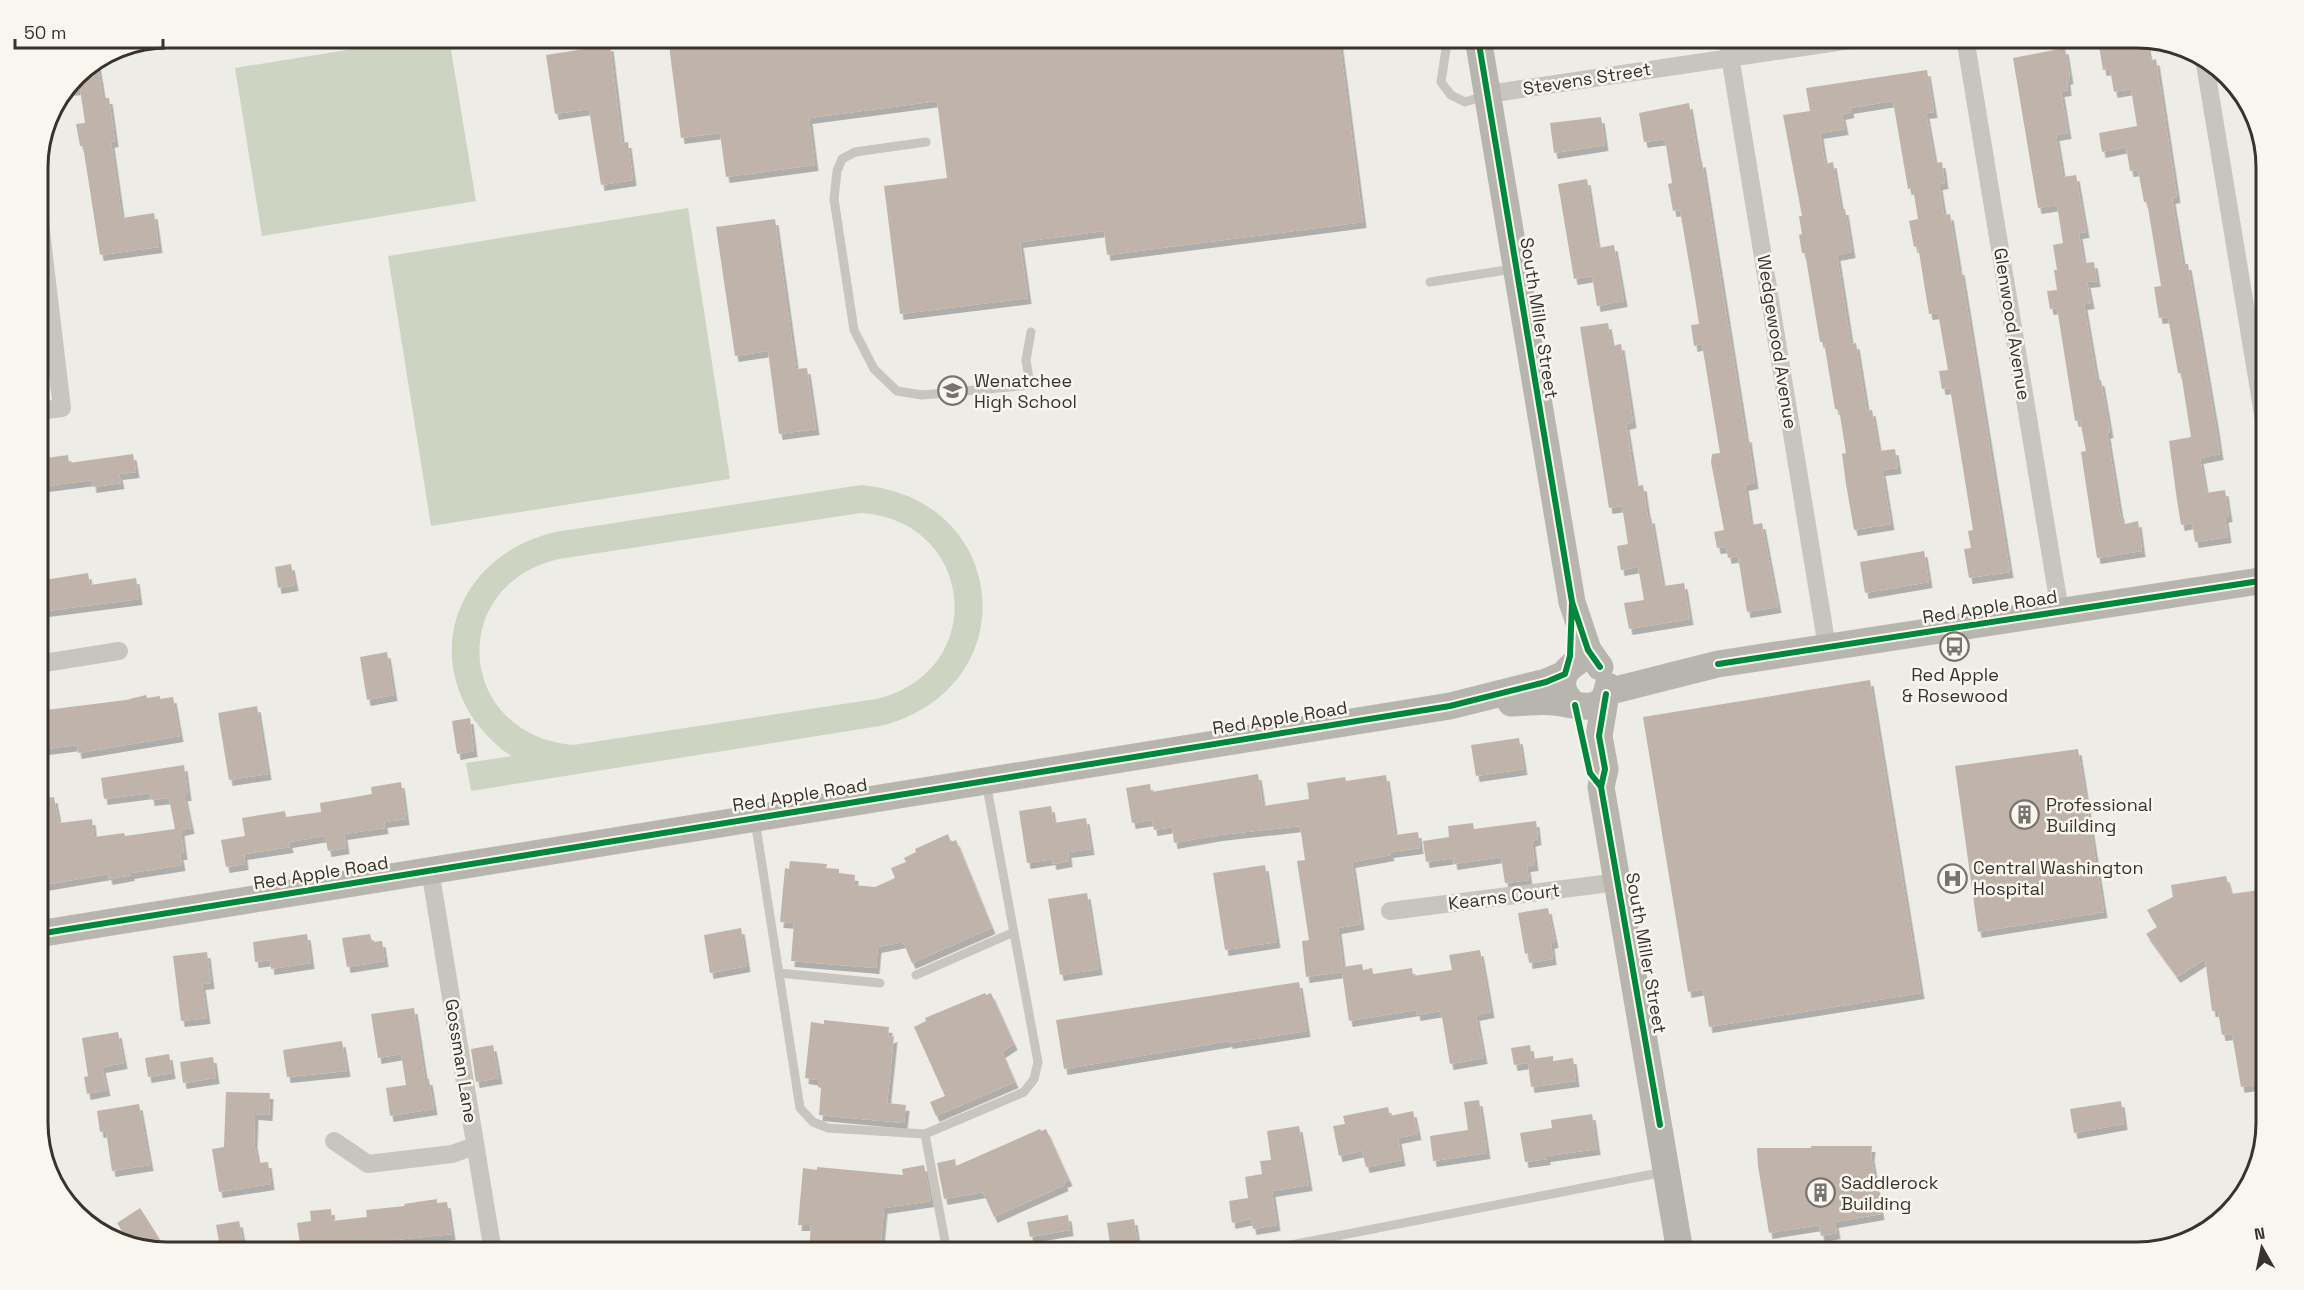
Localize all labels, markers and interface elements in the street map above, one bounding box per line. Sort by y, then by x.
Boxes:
scale bar [15,12,164,50]
text: 50 m [24,21,66,44]
street label: Stevens Street [1521,57,1653,100]
street label: South Miller Street [1515,236,1564,400]
street label: Glenwood Avenue [1989,246,2036,402]
street label: Wedgewood Avenue [1752,253,1803,431]
place label: Wenatchee High School [974,369,1077,413]
school or university icon: Wenatchee High School [937,375,969,407]
street label: Red Apple Road [1921,584,2059,629]
bus stop icon: Red Apple & Rosewood [1939,630,1971,662]
place label: Red Apple & Rosewood [1902,663,2008,707]
street label: Red Apple Road [1211,695,1349,740]
street label: Red Apple Road [731,772,869,817]
place label: Professional Building [2046,793,2153,837]
building icon: Professional Building [2009,799,2041,831]
street label: Red Apple Road [252,850,390,895]
place label: Central Washington Hospital [1973,856,2143,900]
hospital icon: Central Washington Hospital [1936,862,1968,894]
street label: South Miller Street [1621,871,1672,1035]
street label: Kearns Court [1447,878,1561,915]
street label: Gossman Lane [440,997,483,1125]
place label: Saddlerock Building [1841,1171,1939,1215]
building icon: Saddlerock Building [1804,1177,1836,1209]
north arrow [2232,1218,2292,1278]
text: N [2253,1222,2267,1245]

